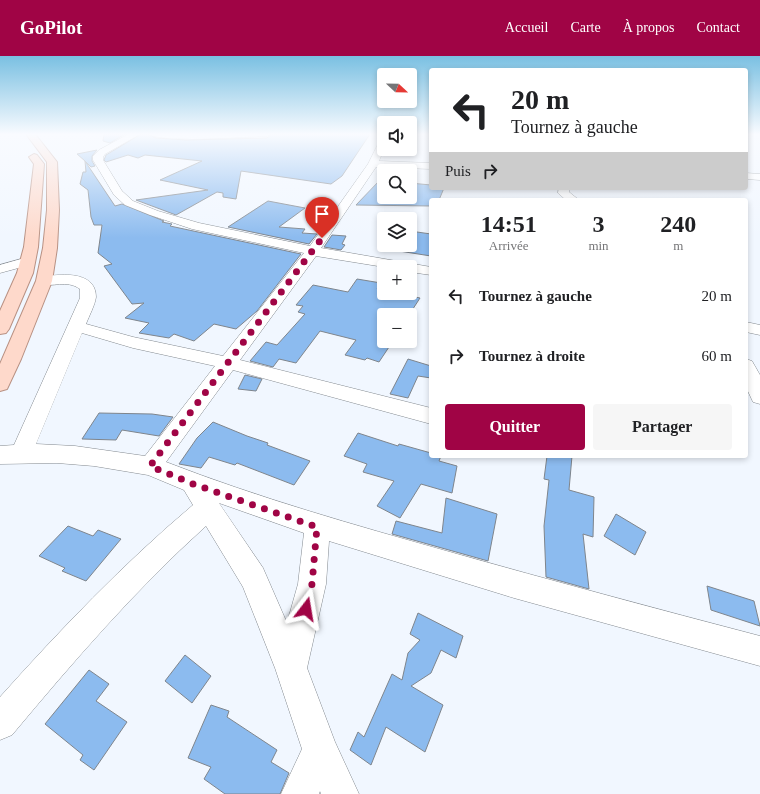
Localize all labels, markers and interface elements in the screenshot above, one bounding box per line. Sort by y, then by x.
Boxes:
text: GoPilot [20,17,82,38]
text: Accueil [505,20,548,35]
text: Carte [570,20,601,35]
text: À propos [623,20,674,35]
text: Contact [696,20,740,35]
north arrow [377,68,417,108]
map controls [377,68,417,348]
icon: left [445,84,497,136]
text: 20 m [511,84,569,115]
button: sound [377,116,417,156]
text: Tournez à gauche [511,117,638,137]
icon: right [479,160,501,182]
text: Puis [445,163,471,179]
button: search [377,164,417,204]
pin [305,197,339,238]
icon: arrive [311,203,333,225]
text: 14:51 [481,211,537,237]
text: 3 [592,211,604,237]
text: 240 [660,211,696,237]
button: layers [377,212,417,252]
text: Arrivée [489,238,529,253]
text: min [588,238,609,253]
text: m [673,238,683,253]
button: + [377,260,417,300]
icon: left [445,285,467,307]
text: Tournez à gauche [479,288,592,304]
text: 20 m [702,288,732,304]
button: − [377,308,417,348]
icon: right [445,345,467,367]
text: Tournez à droite [479,348,585,364]
text: 60 m [702,348,732,364]
button: Quitter [445,404,585,450]
button: Partager [593,404,732,450]
position arrow [285,588,327,630]

